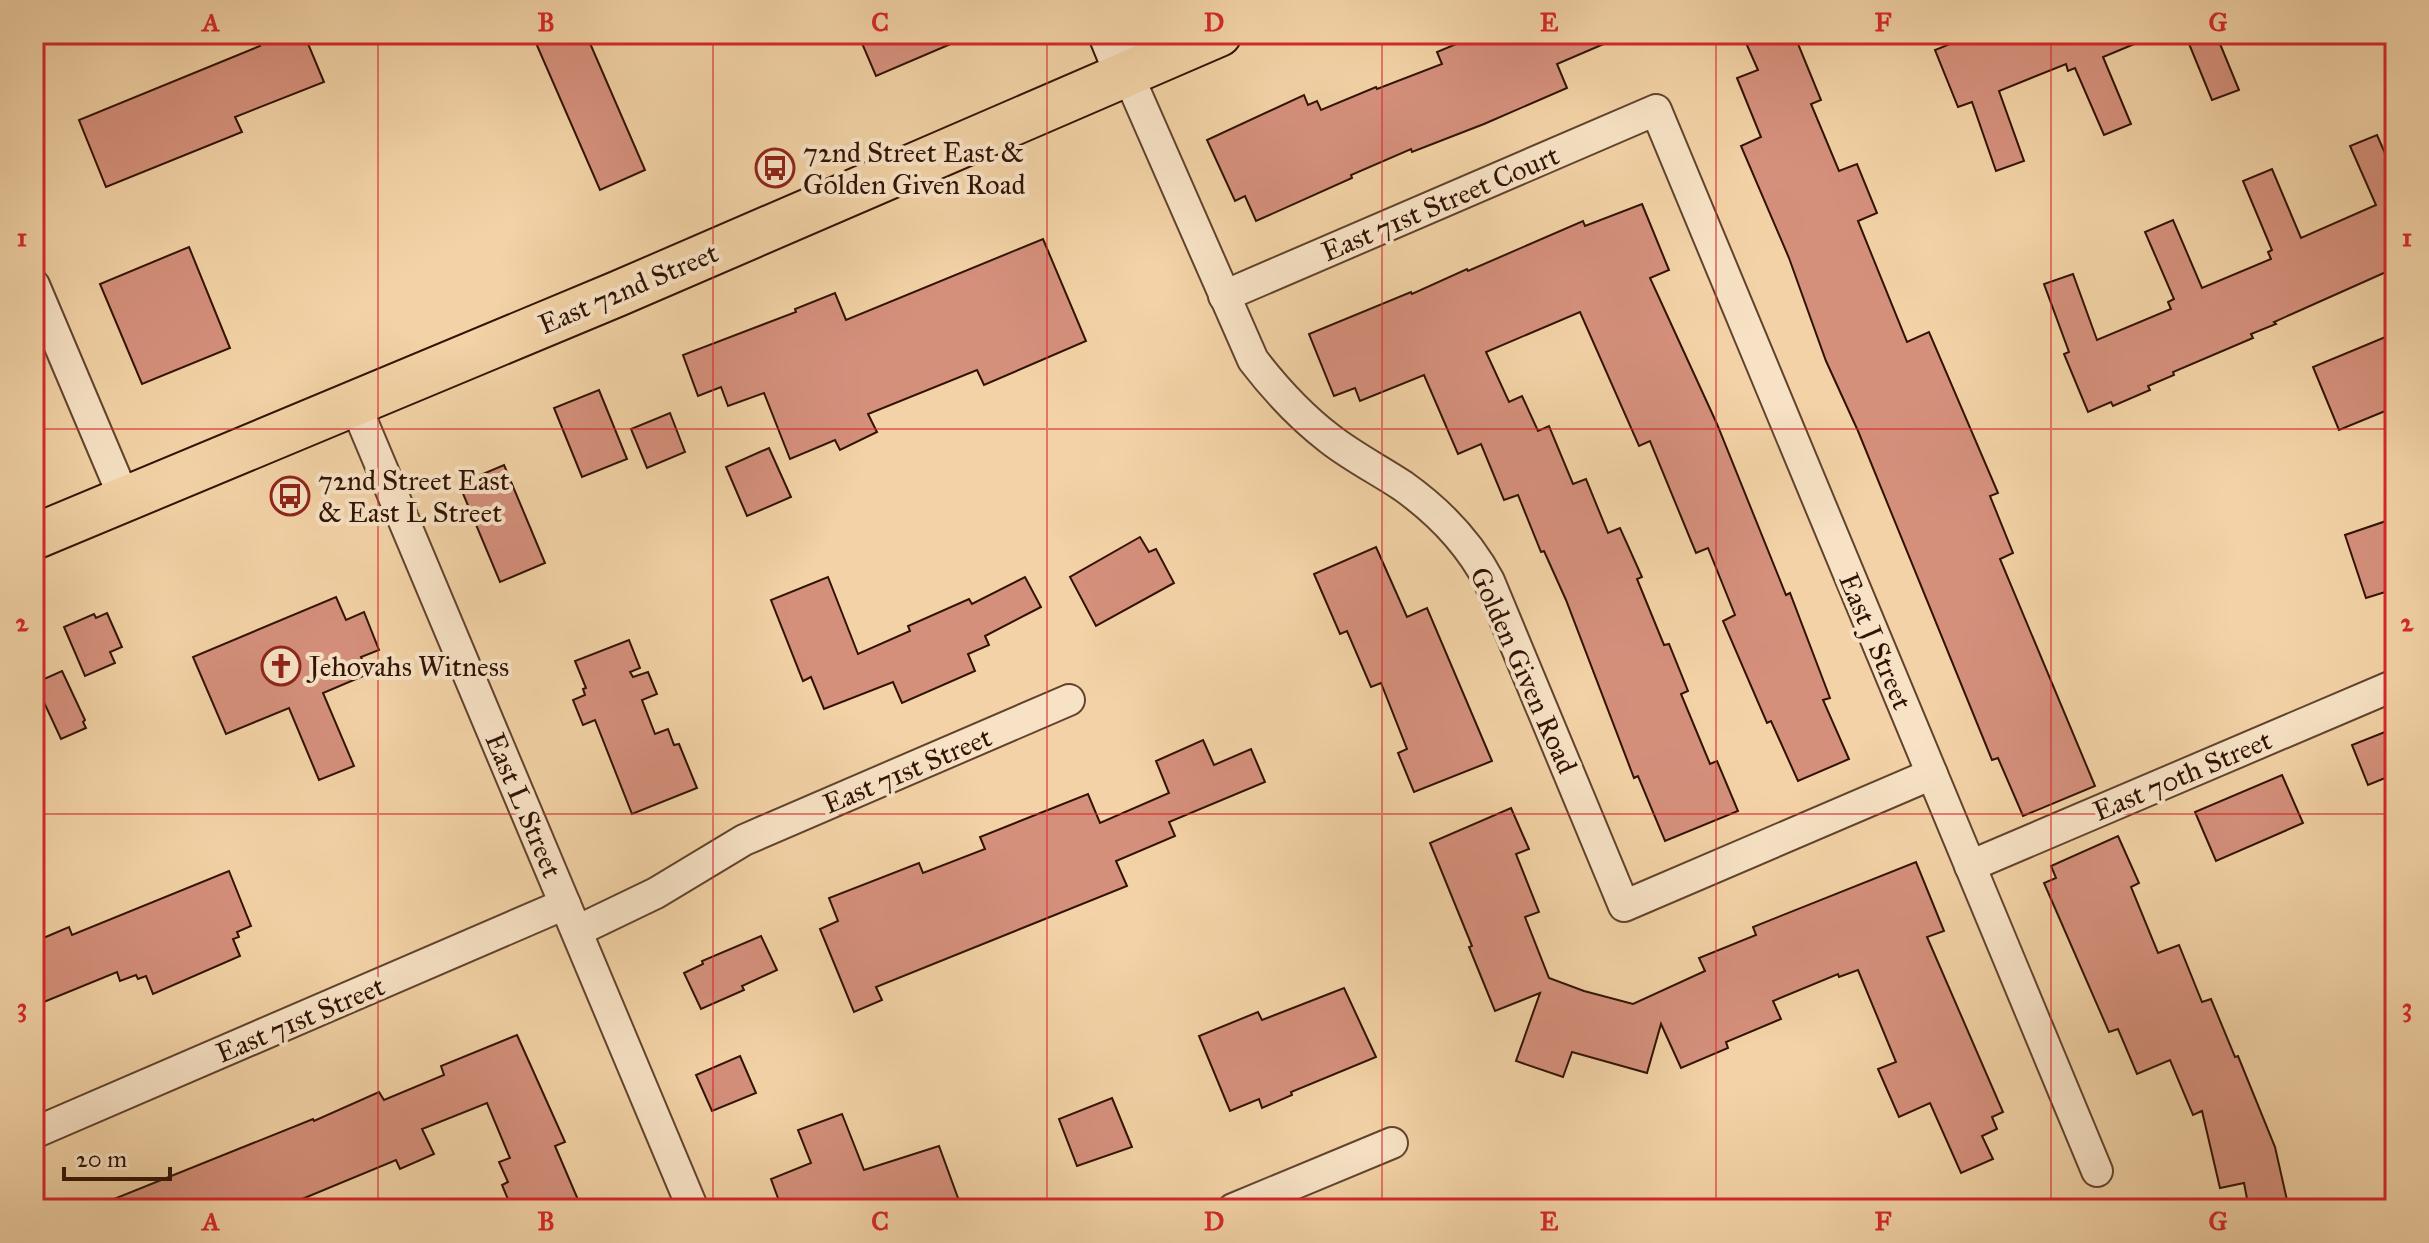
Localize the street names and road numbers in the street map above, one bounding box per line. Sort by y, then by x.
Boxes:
street label: East 71st Street Court [1316,138,1564,269]
street label: East 72nd Street [533,235,723,342]
street label: Golden Given Road [1462,561,1585,779]
street label: East J Street [1831,568,1920,715]
street label: East 71st Street [818,719,997,822]
street label: East 70th Street [2088,722,2277,829]
street label: East L Street [477,727,570,883]
street label: East 71st Street [211,968,390,1071]

